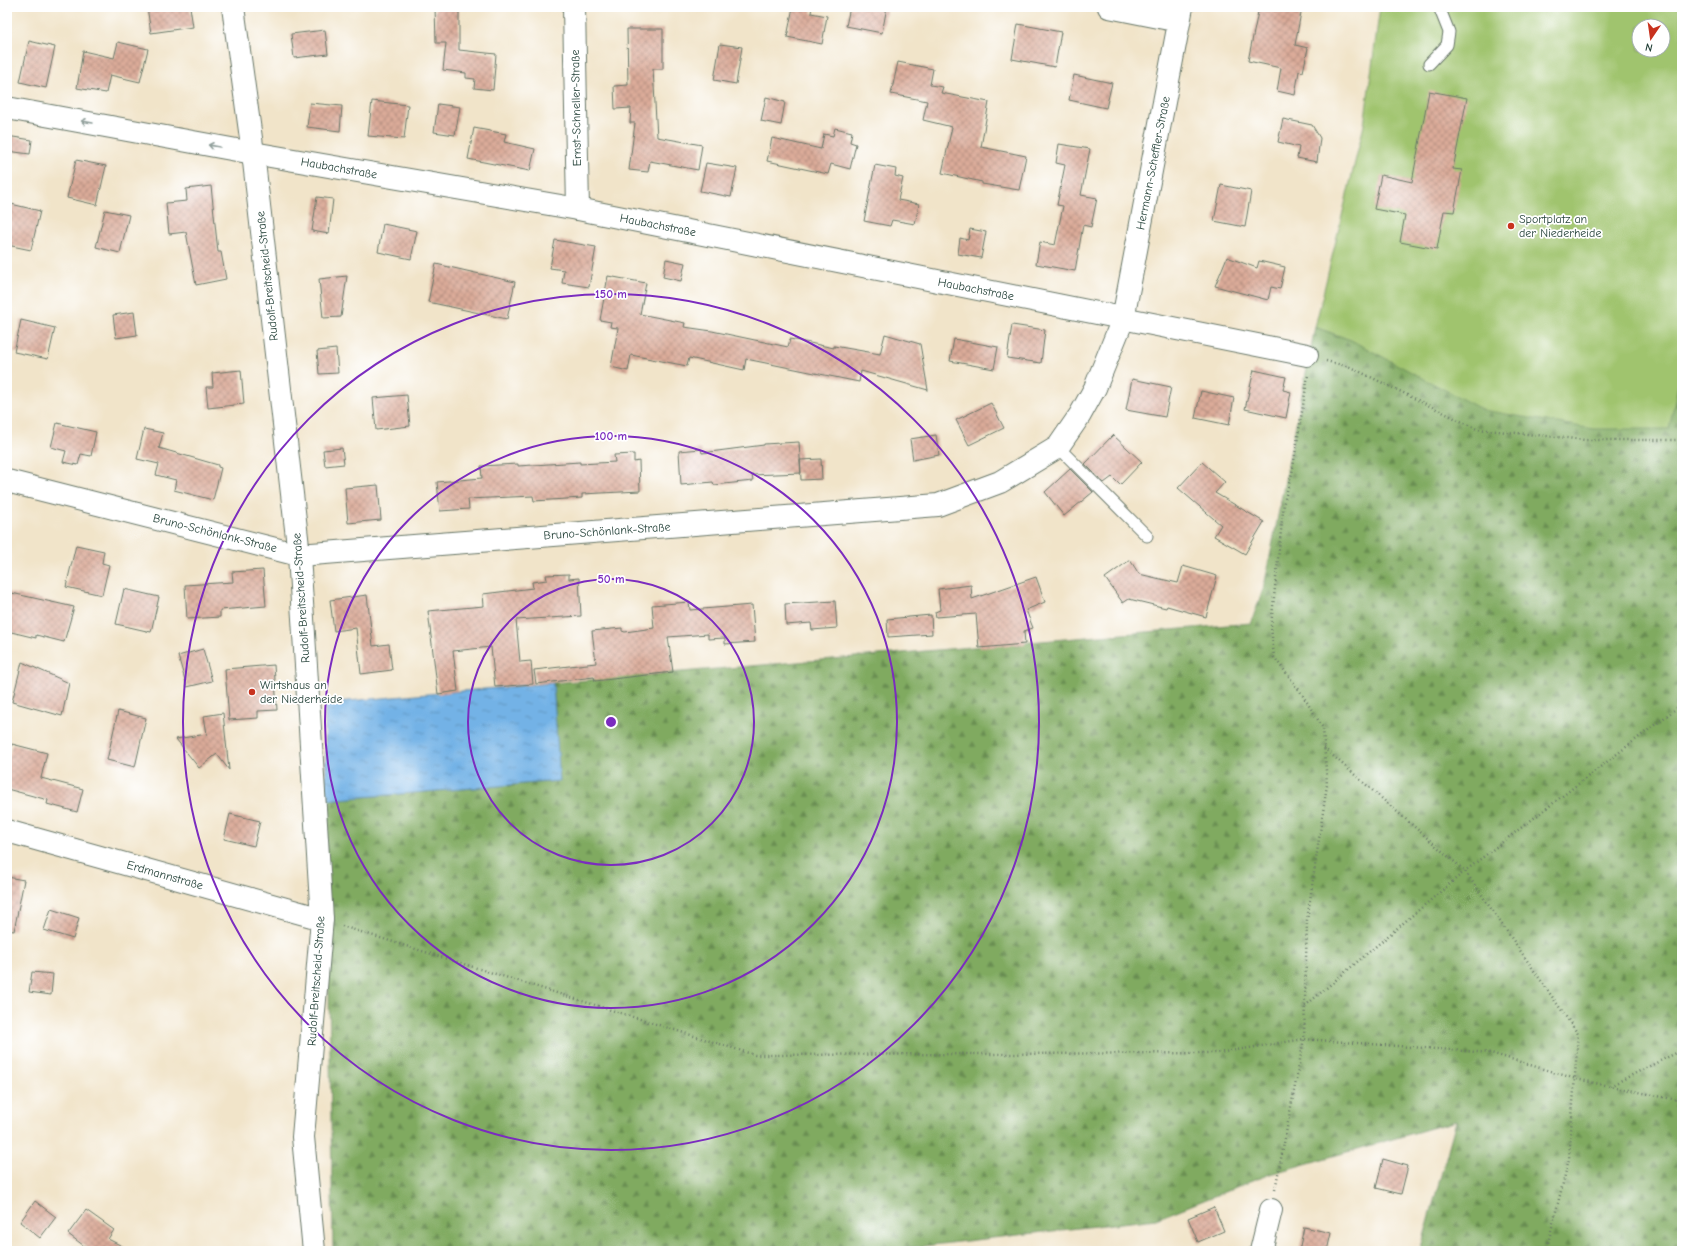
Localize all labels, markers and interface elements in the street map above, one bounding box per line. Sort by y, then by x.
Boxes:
north arrow [1631,18,1671,58]
text: N [1644,40,1654,54]
street label: Ernst-Schneller-Straße [568,49,584,167]
street label: Hermann-Scheffler-Straße [1133,95,1173,231]
one-way arrow [80,118,93,126]
one-way arrow [208,142,221,150]
street label: Haubachstraße [300,154,378,182]
street label: Rudolf-Breitscheid-Straße [253,210,281,342]
street label: Haubachstraße [619,211,697,239]
place label: Sportplatz an der Niederheide [1519,212,1601,240]
marker: Sportplatz an der Niederheide [1506,221,1516,231]
street label: Haubachstraße [937,275,1015,303]
text: 150 m [595,287,627,301]
text: 100 m [595,429,627,443]
street label: Bruno-Schönlank-Straße [152,511,278,555]
street label: Bruno-Schönlank-Straße [543,520,671,542]
street label: Rudolf-Breitscheid-Straße [289,533,313,663]
text: 50 m [597,572,625,586]
place label: Wirtshaus an der Niederheide [260,678,342,706]
marker: Wirtshaus an der Niederheide [247,687,257,697]
centre of rings [604,715,618,729]
street label: Erdmannstraße [125,857,205,893]
street label: Rudolf-Breitscheid-Straße [304,916,328,1046]

